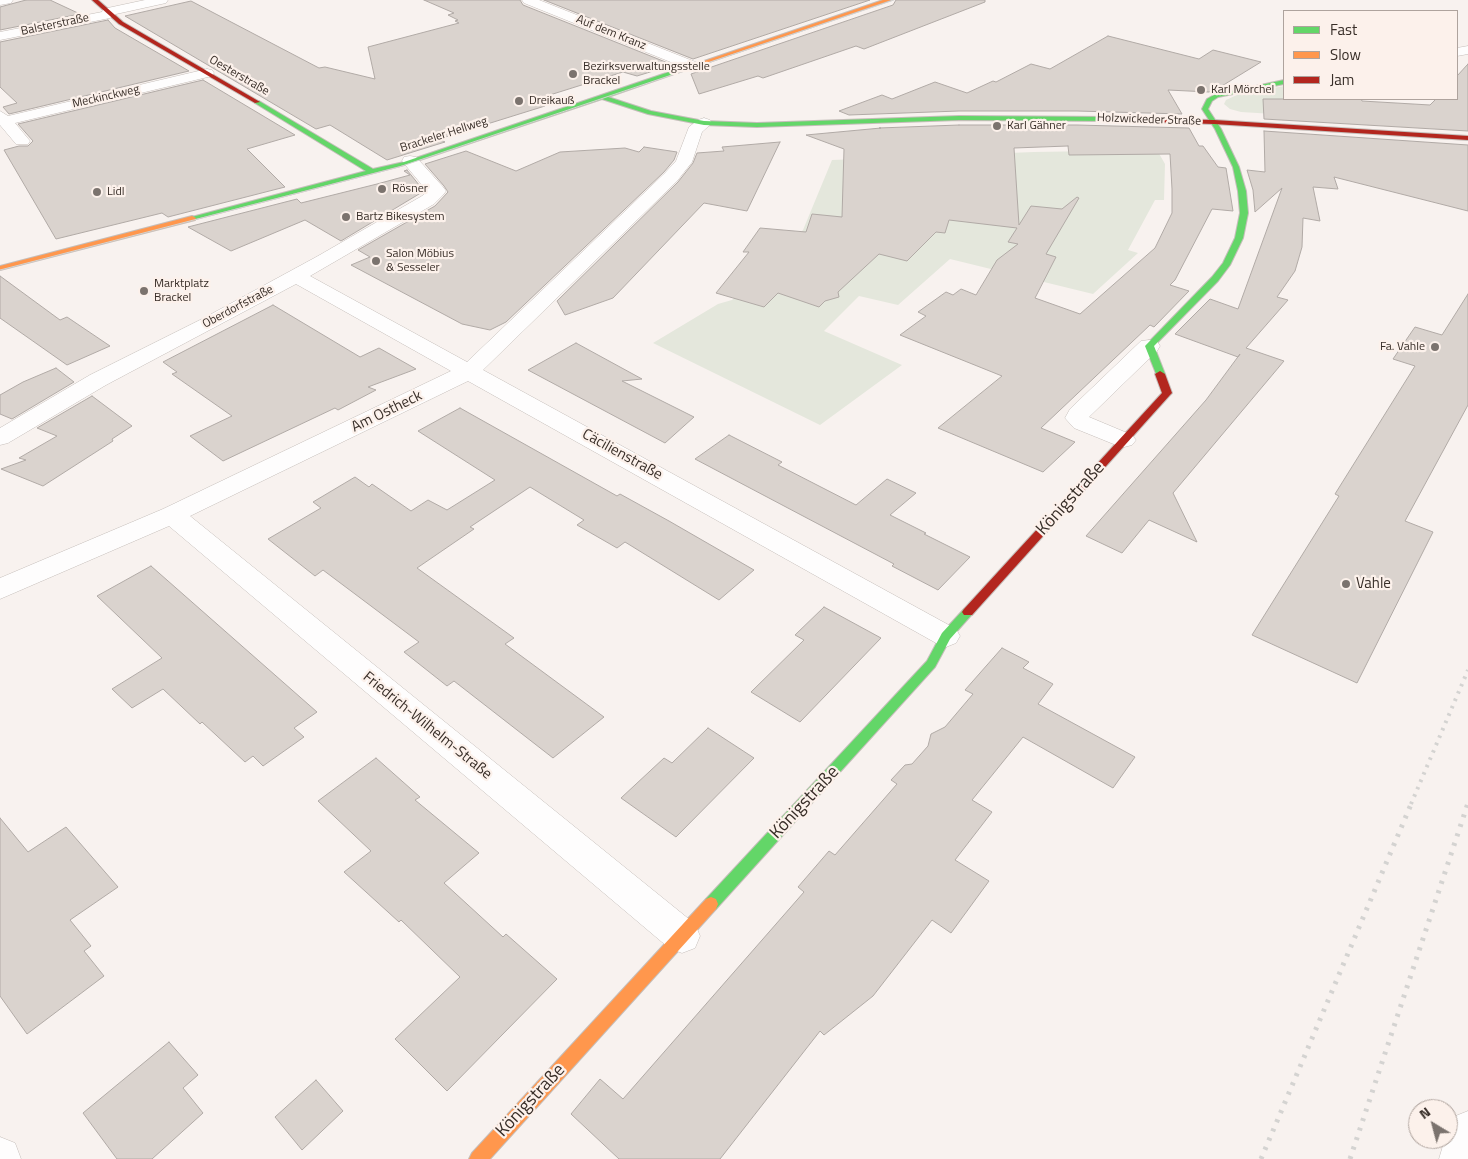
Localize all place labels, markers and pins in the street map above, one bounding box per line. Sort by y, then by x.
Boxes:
place label: Bezirksverwaltungsstelle Brackel [583,60,710,88]
marker: Bezirksverwaltungsstelle Brackel [567,68,579,80]
place label: Karl Mörchel [1211,83,1274,97]
marker: Karl Mörchel [1195,84,1207,96]
place label: Dreikauß [529,94,574,108]
marker: Dreikauß [513,95,525,107]
place label: Karl Gähner [1007,119,1066,133]
marker: Karl Gähner [991,120,1003,132]
place label: Rösner [392,182,428,196]
marker: Rösner [376,183,388,195]
place label: Lidl [107,185,124,199]
marker: Lidl [91,186,103,198]
place label: Bartz Bikesystem [356,210,445,224]
marker: Bartz Bikesystem [340,211,352,223]
place label: Salon Möbius & Sesseler [386,247,454,275]
marker: Salon Möbius & Sesseler [370,255,382,267]
place label: Marktplatz Brackel [154,277,209,305]
marker: Marktplatz Brackel [138,285,150,297]
place label: Fa. Vahle [1380,340,1425,354]
marker: Fa. Vahle [1429,341,1441,353]
place label: Vahle [1356,575,1391,593]
marker: Vahle [1340,578,1352,590]

